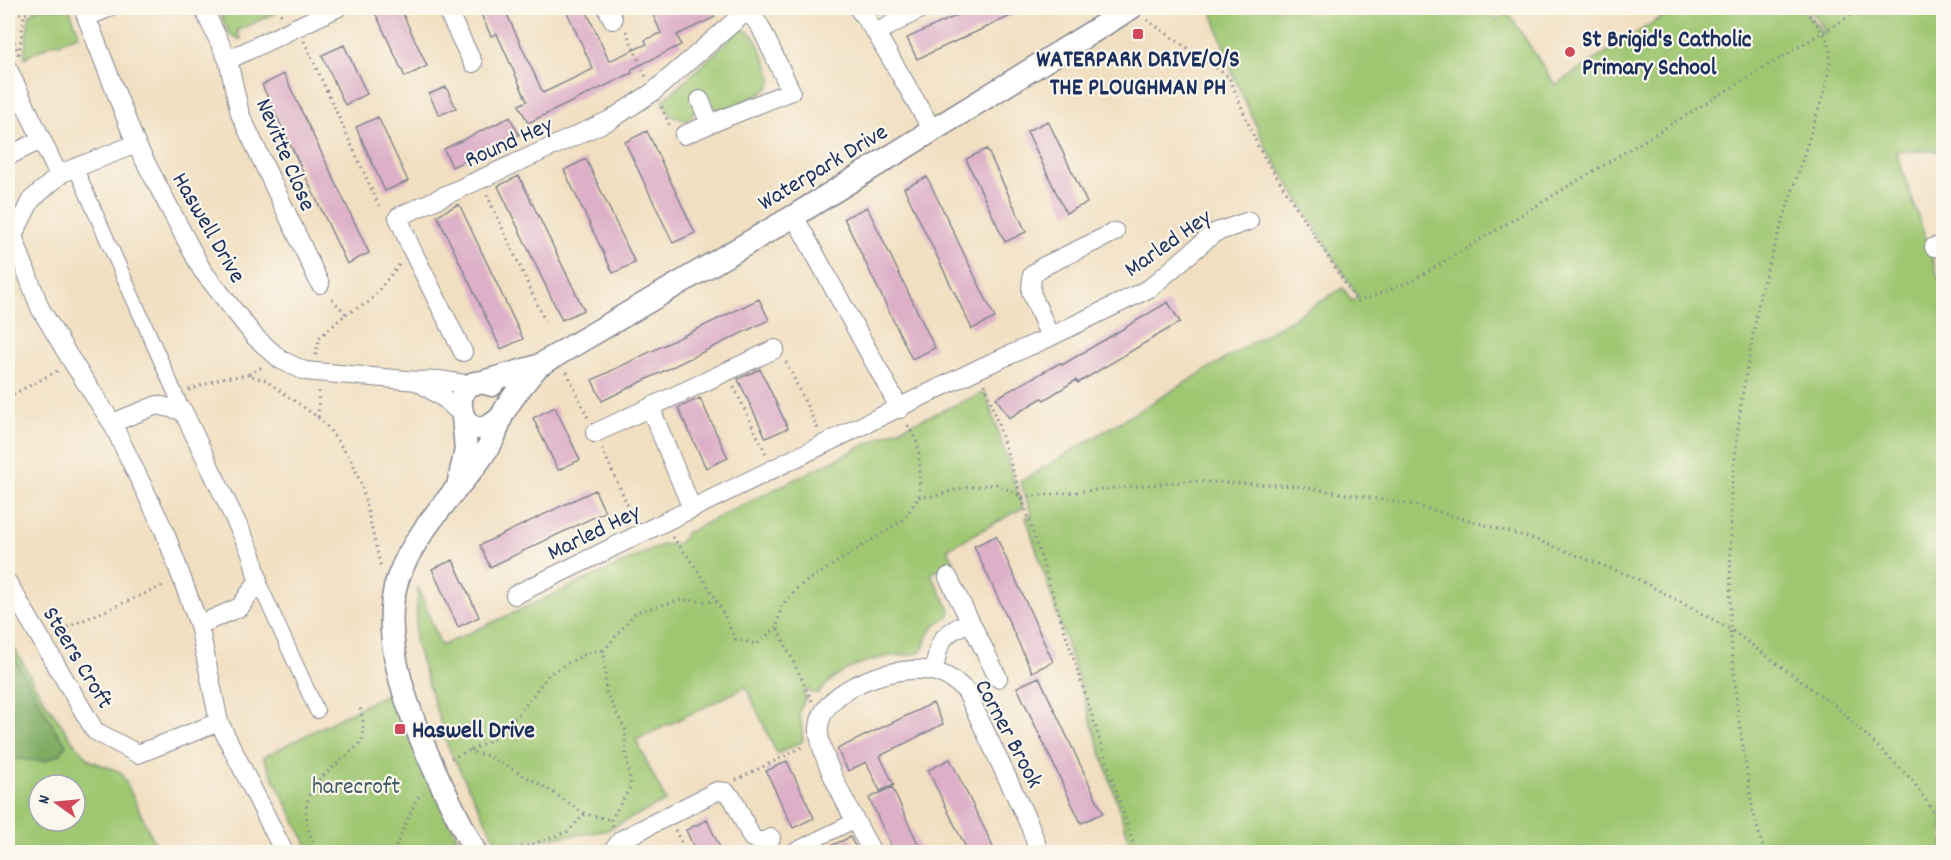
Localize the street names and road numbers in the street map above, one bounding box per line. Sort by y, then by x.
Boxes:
street label: Nevitte Close [245,94,323,217]
street label: Round Hey [460,109,560,178]
street label: Waterpark Drive [752,116,895,221]
street label: Haswell Drive [162,167,253,290]
street label: Marled Hey [1118,201,1220,287]
street label: Marled Hey [542,496,648,571]
street label: Steers Croft [33,601,120,716]
street label: Corner Brook [964,674,1050,795]

